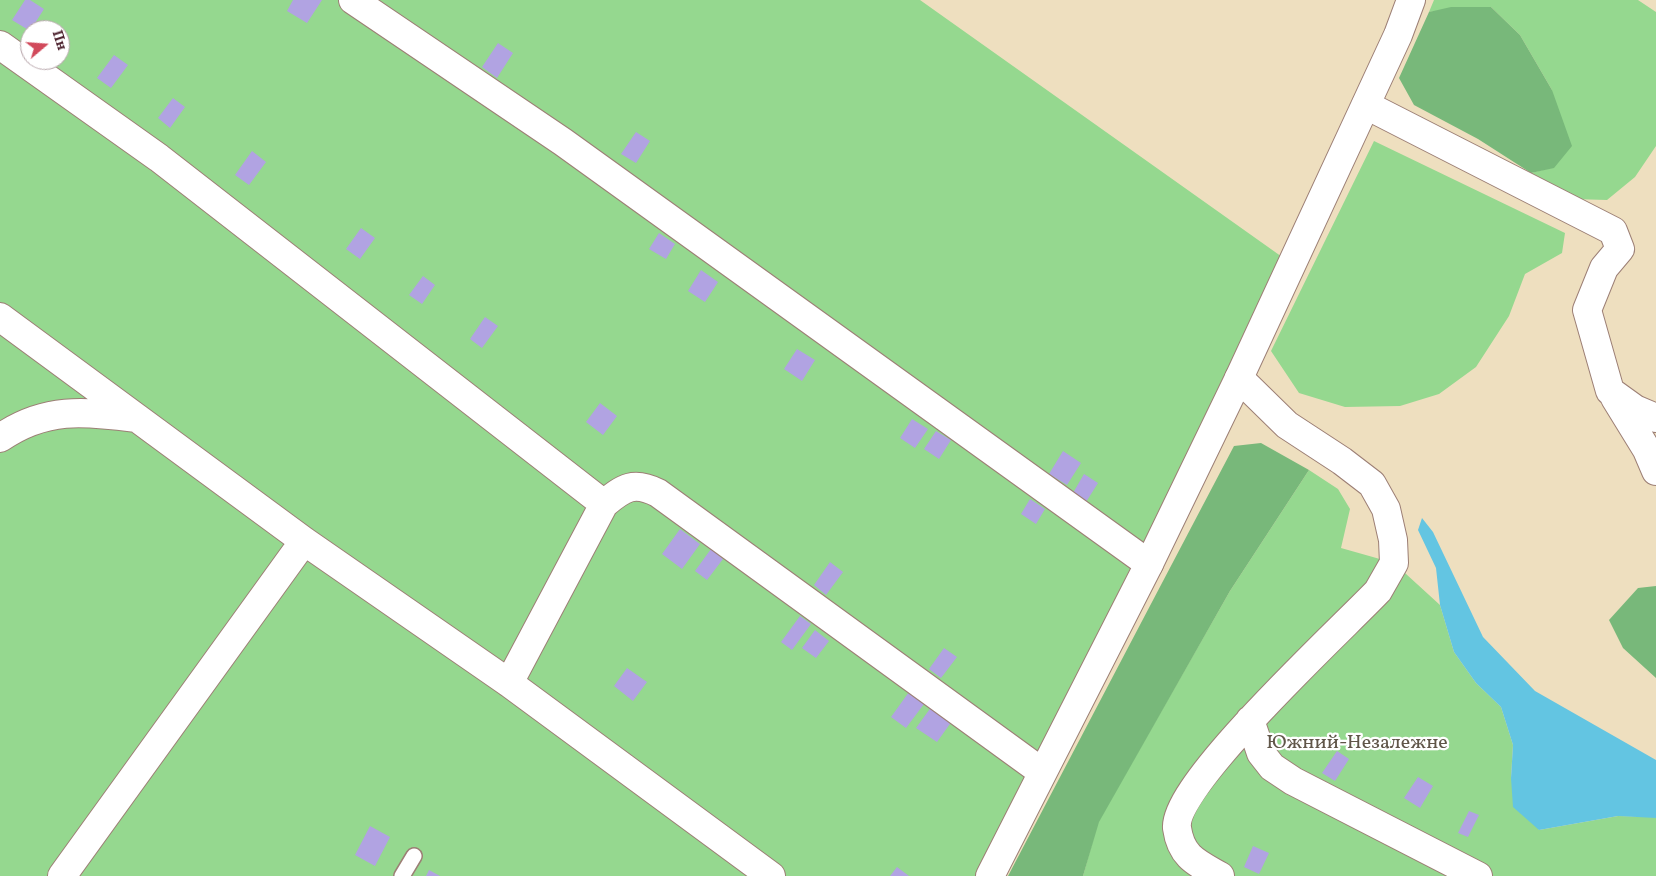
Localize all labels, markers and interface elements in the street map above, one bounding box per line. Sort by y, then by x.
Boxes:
north arrow [20,20,70,70]
text: Пн [47,28,71,53]
park label: Южний-Незалежне [1266,732,1448,756]

